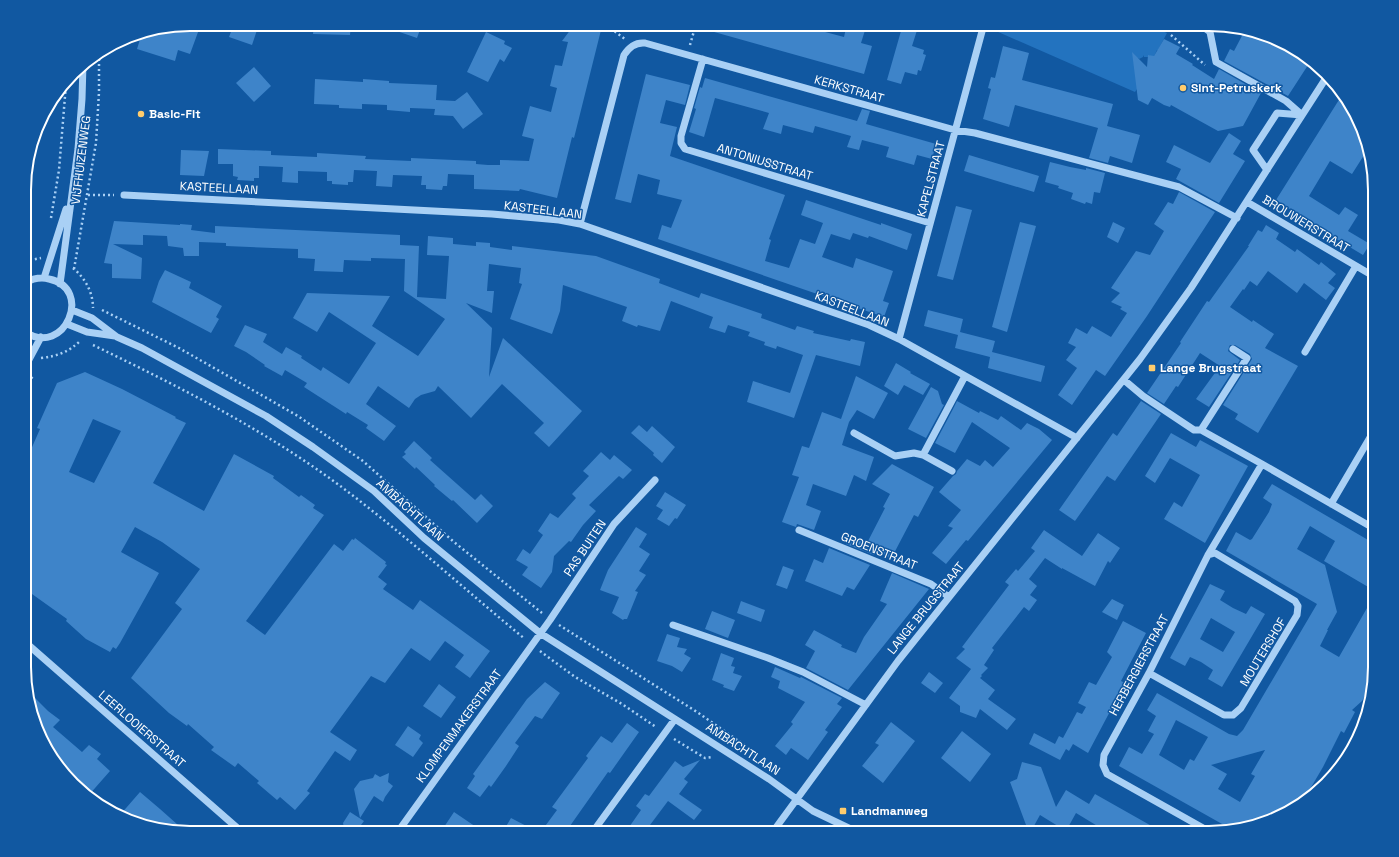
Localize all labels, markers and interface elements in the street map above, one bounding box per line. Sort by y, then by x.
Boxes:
street label: KERKSTRAAT [812,71,886,107]
place label: Sint-Petruskerk [1191,80,1282,96]
marker: Sint-Petruskerk [1178,83,1188,93]
place label: Basic-Fit [149,106,201,122]
marker: Basic-Fit [136,109,146,119]
street label: VIJFHUIZENWEG [68,114,94,205]
street label: KAPELSTRAAT [913,139,949,219]
street label: ANTONIUSSTRAAT [715,140,815,184]
street label: KASTEELLAAN [179,178,259,198]
street label: BROUWERSTRAAT [1259,192,1353,256]
street label: KASTEELLAAN [503,197,583,223]
street label: KASTEELLAAN [812,287,892,331]
place label: Lange Brugstraat [1160,360,1261,376]
marker: Lange Brugstraat [1147,363,1157,373]
street label: AMBACHTLAAN [373,475,447,545]
street label: PAS BUITEN [560,517,610,579]
street label: GROENSTRAAT [838,528,920,574]
street label: LANGE BRUGSTRAAT [884,559,968,657]
street label: HERBERGIERSTRAAT [1106,612,1172,718]
street label: MOUTERSHOF [1236,614,1290,689]
street label: KLOMPENMAKERSTRAAT [412,666,506,786]
street label: LEERLOOIERSTRAAT [95,687,189,771]
street label: AMBACHTLAAN [703,719,783,779]
place label: Landmanweg [851,803,928,819]
marker: Landmanweg [838,806,848,816]

